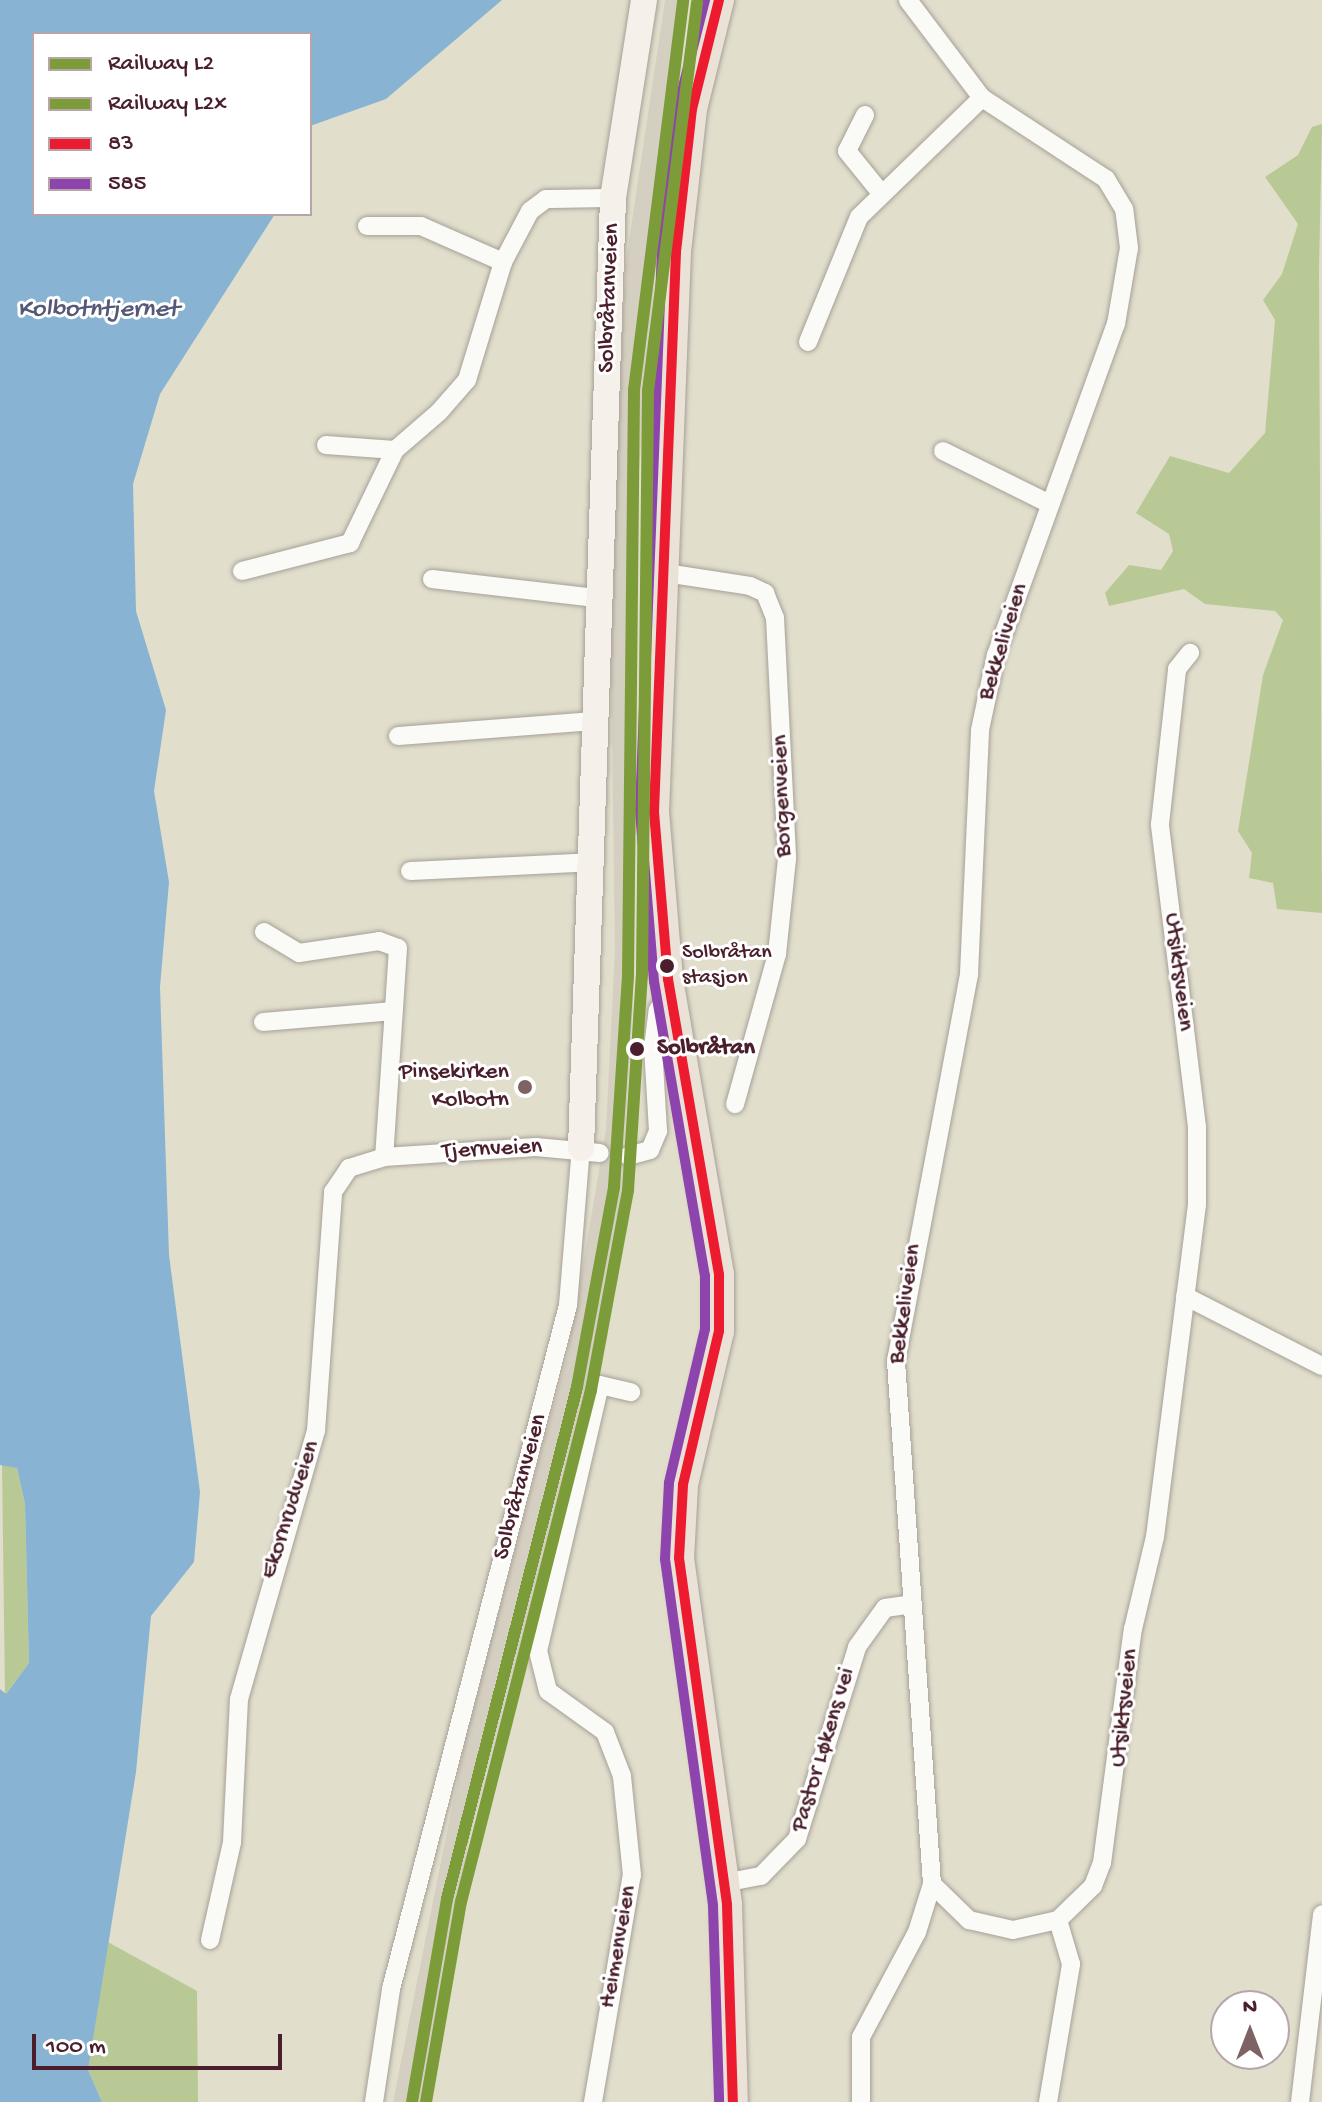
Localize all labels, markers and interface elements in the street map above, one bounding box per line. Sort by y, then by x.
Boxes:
legend [32,32,312,216]
text: Railway L2 [108,50,214,79]
text: Railway L2x [108,90,227,119]
text: 83 [108,130,134,159]
text: 585 [108,170,146,199]
street label: Solbråtanveien [593,223,627,373]
water label: Kolbotntjernet [18,295,178,327]
street label: Bekkeliveien [973,580,1035,704]
street label: Borgenveien [766,734,800,858]
street label: Utsiktsveien [1156,911,1200,1033]
place label: Solbråtan stasjon [682,940,772,992]
marker: Solbråtan stasjon [659,958,675,974]
place label: Solbråtan [657,1035,755,1063]
marker: Solbråtan [624,1036,650,1062]
place label: Pinsekirken Kolbotn [399,1059,509,1115]
marker: Pinsekirken Kolbotn [516,1078,534,1096]
street label: Tjernveien [441,1133,543,1167]
street label: Bekkeliveien [883,1242,929,1366]
street label: Solbråtanveien [488,1411,554,1563]
street label: Ekornrudveien [255,1437,327,1583]
street label: Utsiktsveien [1104,1647,1146,1769]
street label: Pastor Løkens vei [785,1664,863,1836]
street label: Heimenveien [594,1883,644,2011]
north arrow [1210,1990,1290,2070]
text: N [1243,1995,1257,2021]
scale bar [36,2018,286,2068]
text: 100 m [46,2033,106,2062]

